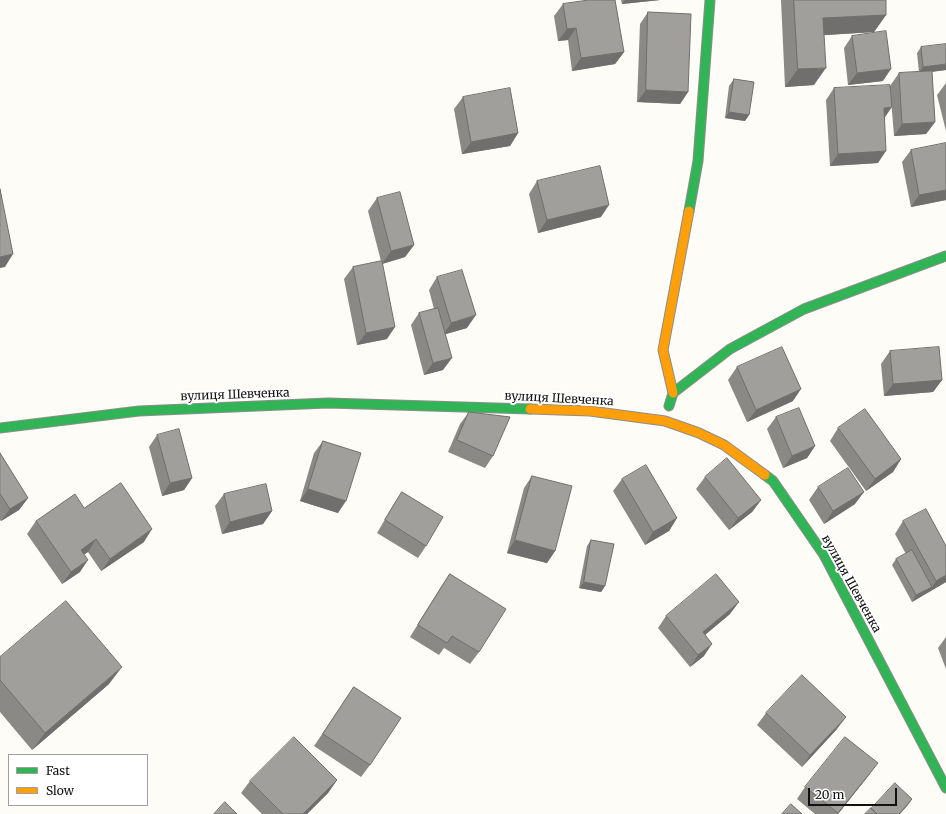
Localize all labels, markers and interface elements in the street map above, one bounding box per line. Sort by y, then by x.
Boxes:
street label: вулиця Шевченка [180,386,290,404]
street label: вулиця Шевченка [504,389,614,409]
street label: вулиця Шевченка [818,533,884,635]
legend [8,754,148,806]
text: Fast [46,763,70,778]
scale bar [810,780,899,806]
text: Slow [46,783,74,798]
text: 20 m [815,787,844,802]

